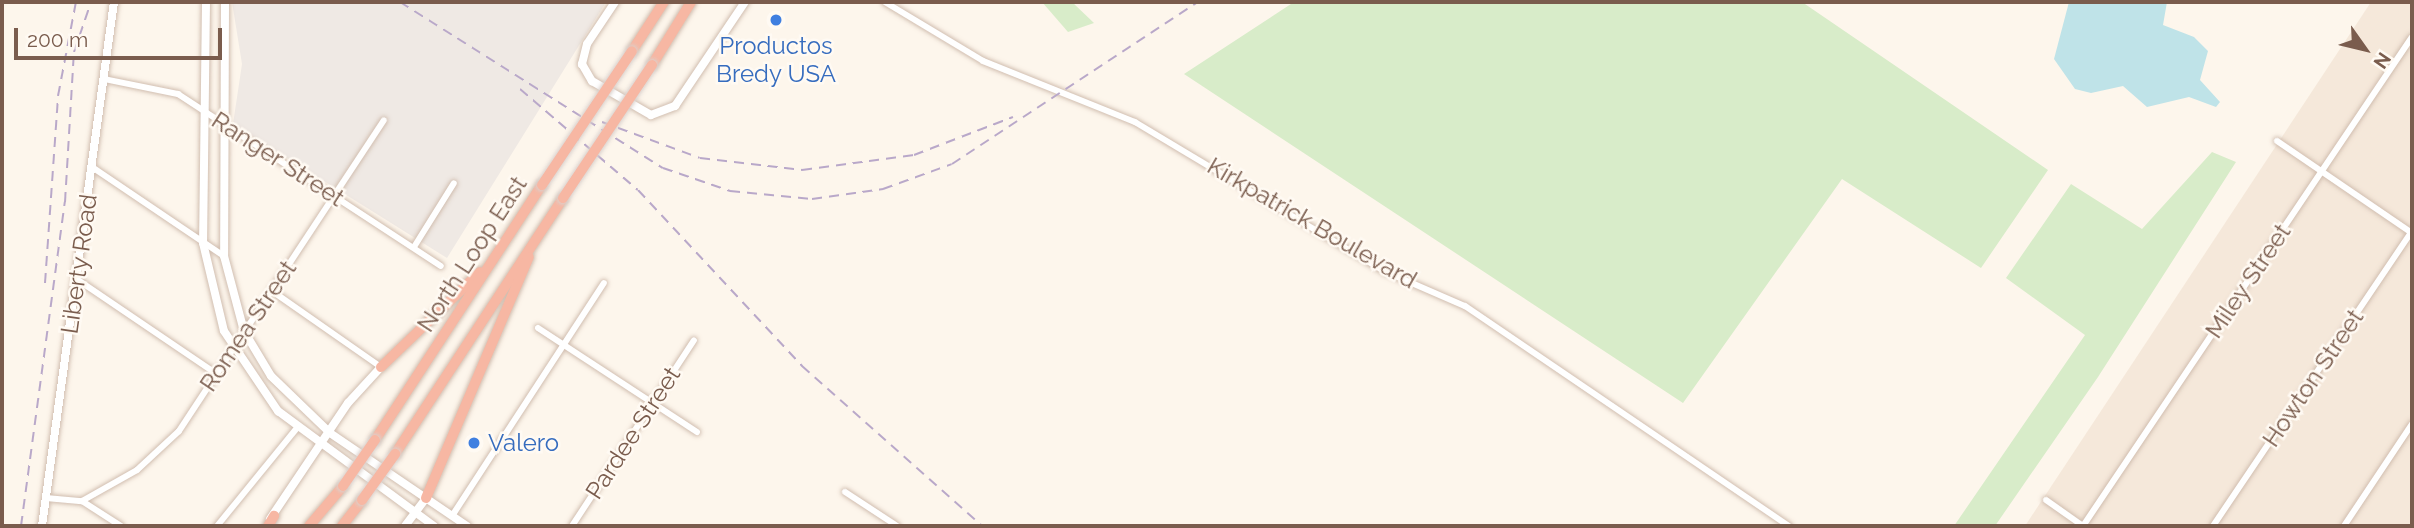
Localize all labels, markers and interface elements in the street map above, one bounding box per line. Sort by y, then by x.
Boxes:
marker: Productos Bredy USA [768,12,784,28]
scale bar [18,14,226,58]
north arrow [2330,14,2400,84]
text: 200 m [27,27,88,52]
place label: Productos Bredy USA [716,32,836,88]
text: N [2369,49,2396,73]
street label: Ranger Street [206,105,350,213]
street label: Kirkpatrick Boulevard [1202,151,1422,295]
street label: North Loop East [411,171,533,337]
street label: Liberty Road [55,192,103,336]
street label: Miley Street [2199,218,2297,344]
street label: Romea Street [194,255,302,397]
street label: Howton Street [2256,304,2370,452]
street label: Pardee Street [580,362,686,504]
place label: Valero [488,429,559,457]
marker: Valero [466,435,482,451]

